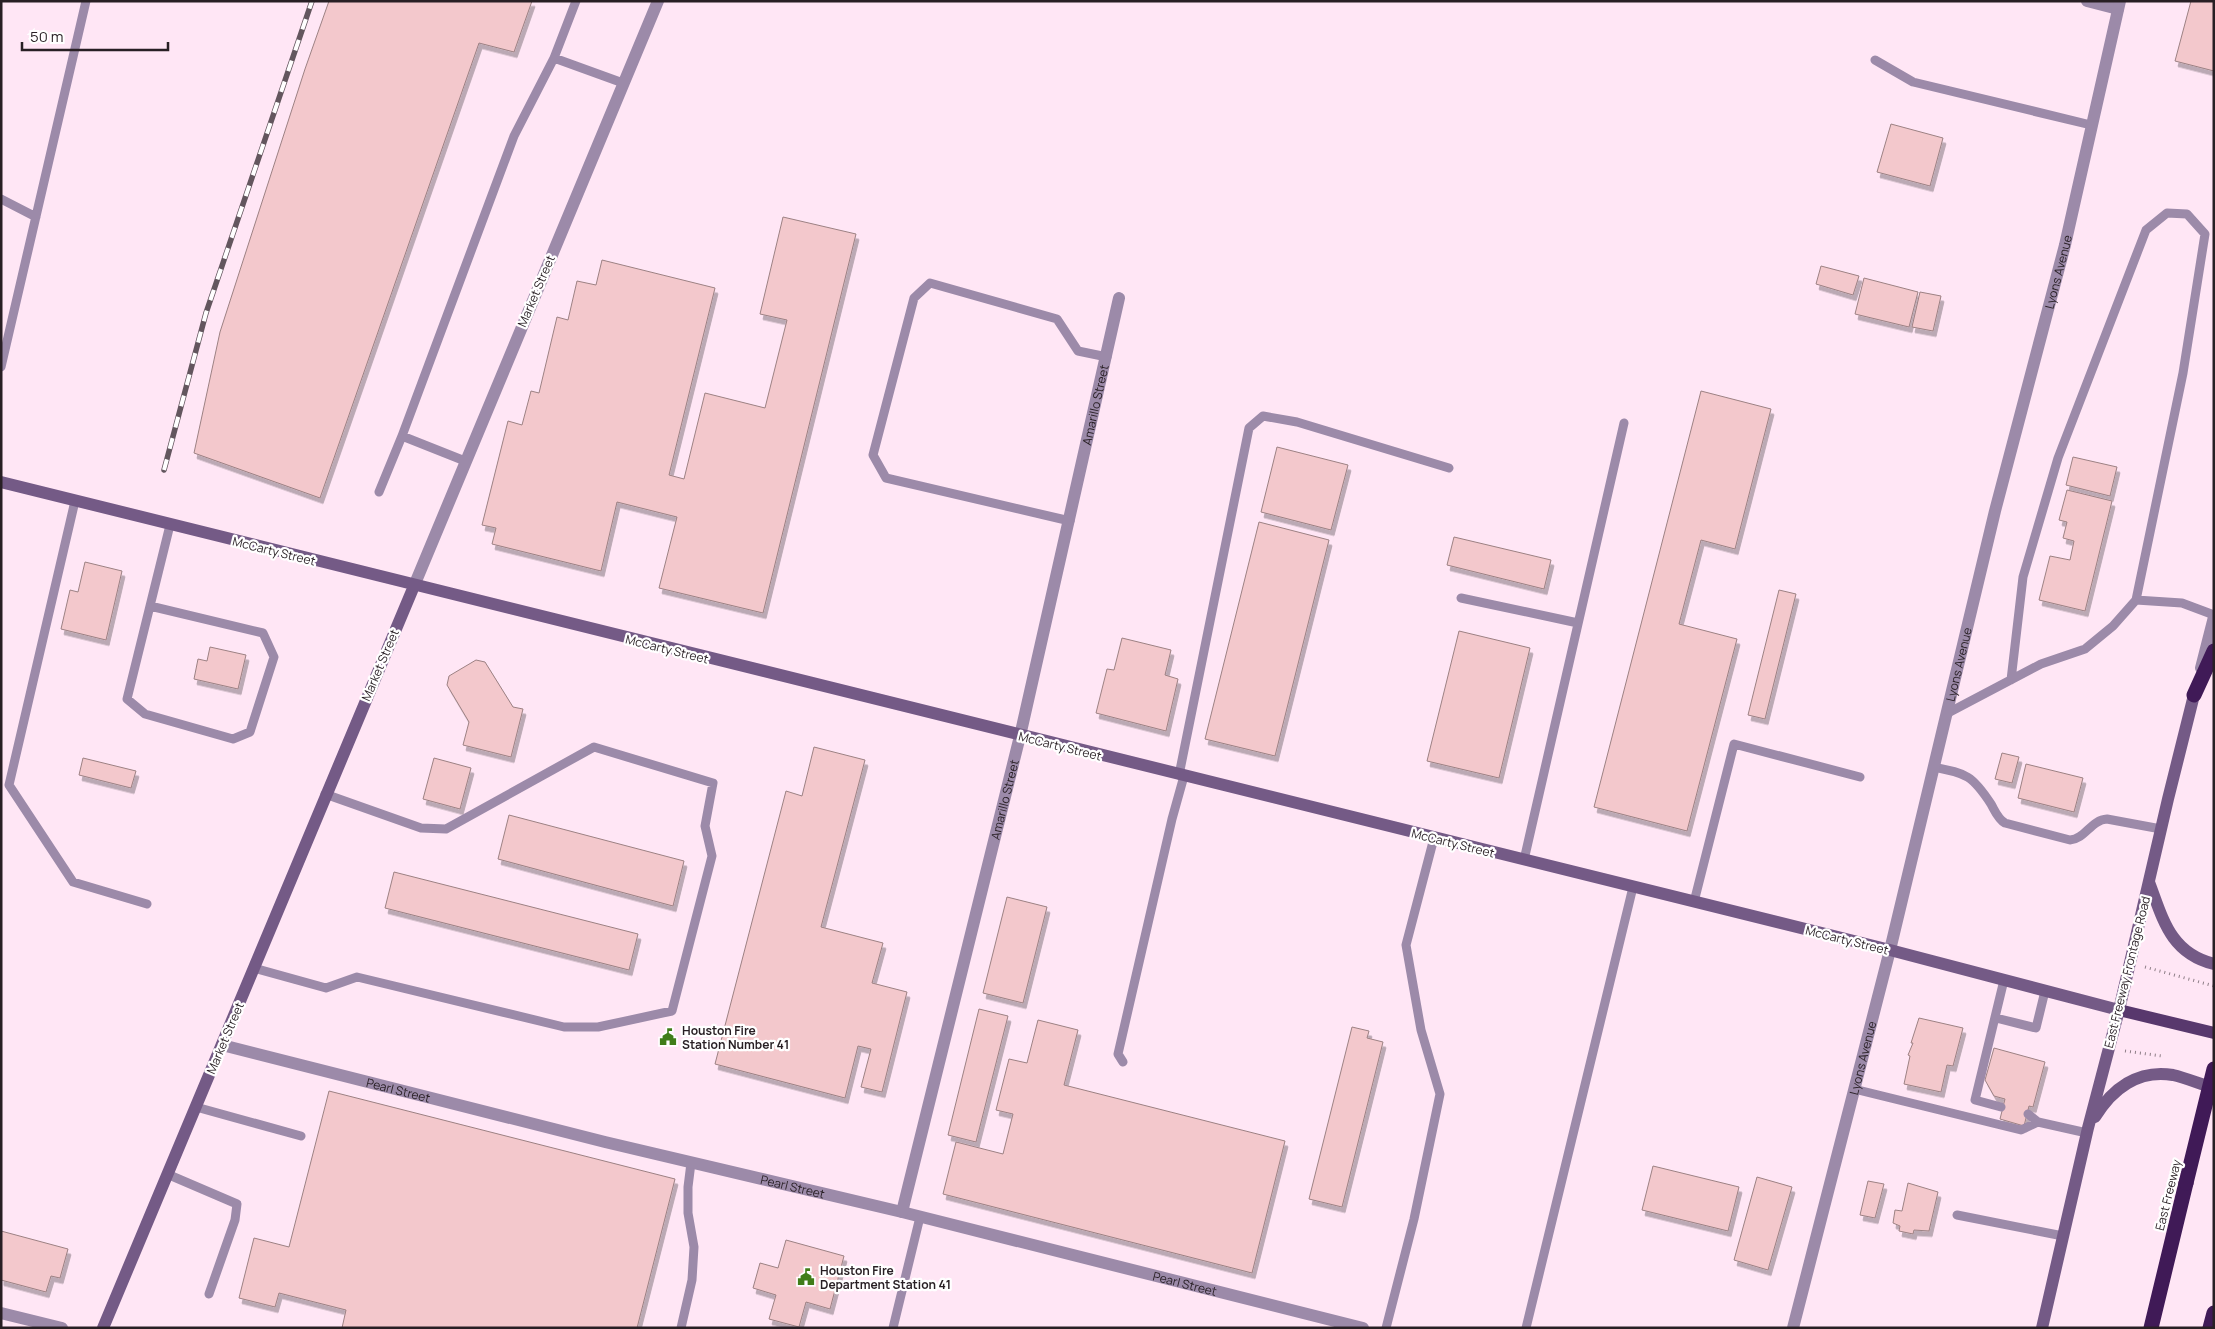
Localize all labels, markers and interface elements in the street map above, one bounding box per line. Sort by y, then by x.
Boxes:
scale bar [22,20,169,52]
text: 50 m [30,26,64,47]
street label: Lyons Avenue [2040,233,2076,311]
street label: Market Street [513,252,559,329]
street label: Amarillo Street [1078,363,1112,447]
street label: McCarty Street [231,532,317,570]
street label: Market Street [357,626,403,703]
street label: Lyons Avenue [1941,626,1975,703]
street label: McCarty Street [624,630,710,668]
street label: McCarty Street [1017,727,1103,765]
street label: Amarillo Street [986,757,1022,841]
street label: McCarty Street [1410,824,1496,862]
street label: East Freeway Frontage Road [2100,894,2154,1050]
street label: McCarty Street [1804,921,1890,959]
street label: Market Street [202,999,248,1076]
street label: Lyons Avenue [1845,1019,1880,1097]
place label: Houston Fire Station Number 41 [682,1022,789,1053]
public building icon: Houston Fire Station Number 41 [658,1027,678,1047]
street label: Pearl Street [365,1073,433,1106]
street label: East Freeway [2151,1157,2185,1232]
street label: Pearl Street [759,1170,827,1202]
place label: Houston Fire Department Station 41 [820,1262,951,1293]
public building icon: Houston Fire Department Station 41 [796,1267,816,1287]
street label: Pearl Street [1151,1267,1219,1299]

